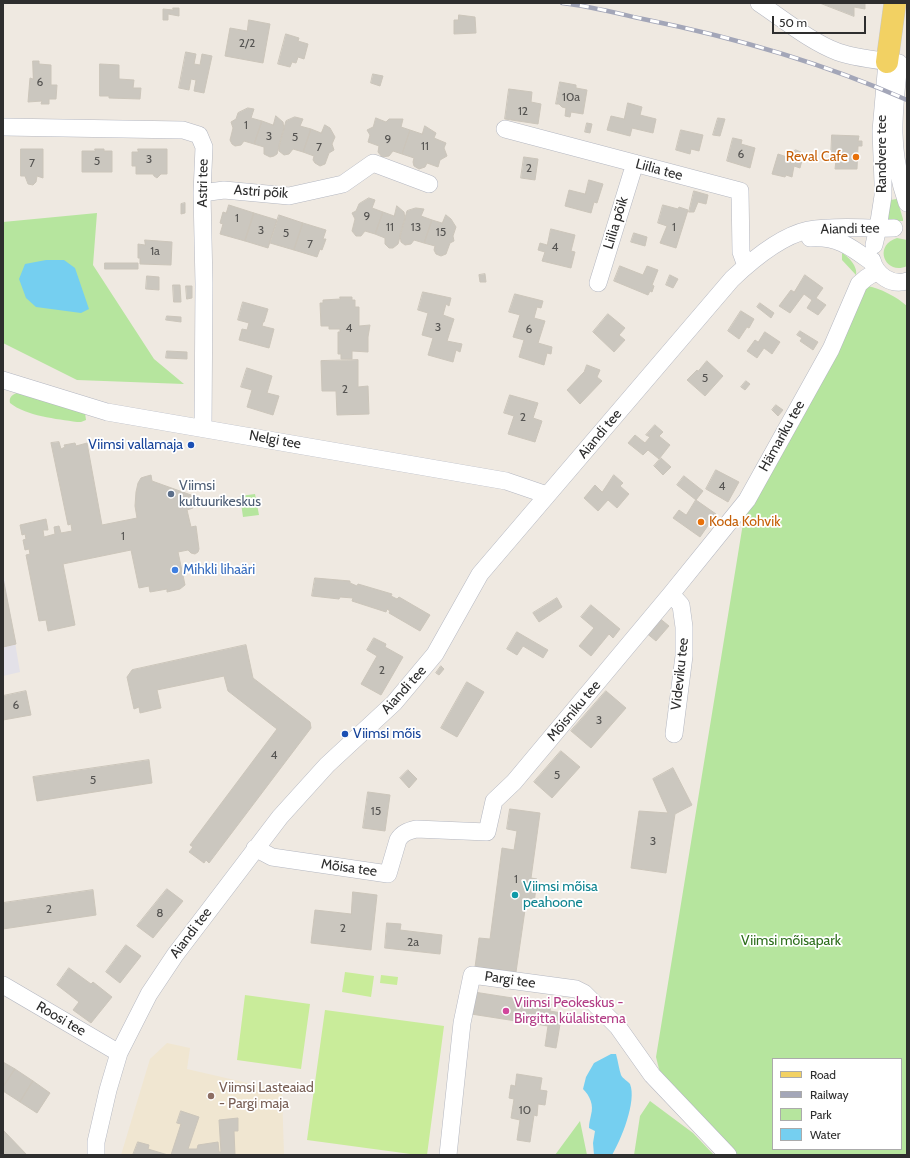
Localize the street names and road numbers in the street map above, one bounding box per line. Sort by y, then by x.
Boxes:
street label: Randvere tee [874,115,890,193]
street label: Liilia tee [634,156,684,184]
street label: Astri tee [194,159,212,207]
street label: Astri põik [233,182,289,202]
street label: Liilia põik [600,195,632,251]
street label: Aiandi tee [820,220,880,238]
street label: Hämariku tee [756,398,808,474]
street label: Aiandi tee [575,406,625,462]
street label: Nelgi tee [248,427,302,453]
street label: Videviku tee [668,637,692,711]
street label: Aiandi tee [378,662,430,718]
street label: Mõisniku tee [544,677,604,745]
street label: Mõisa tee [320,856,378,880]
street label: Aiandi tee [167,904,215,962]
street label: Pargi tee [483,968,537,992]
street label: Roosi tee [33,998,89,1040]

